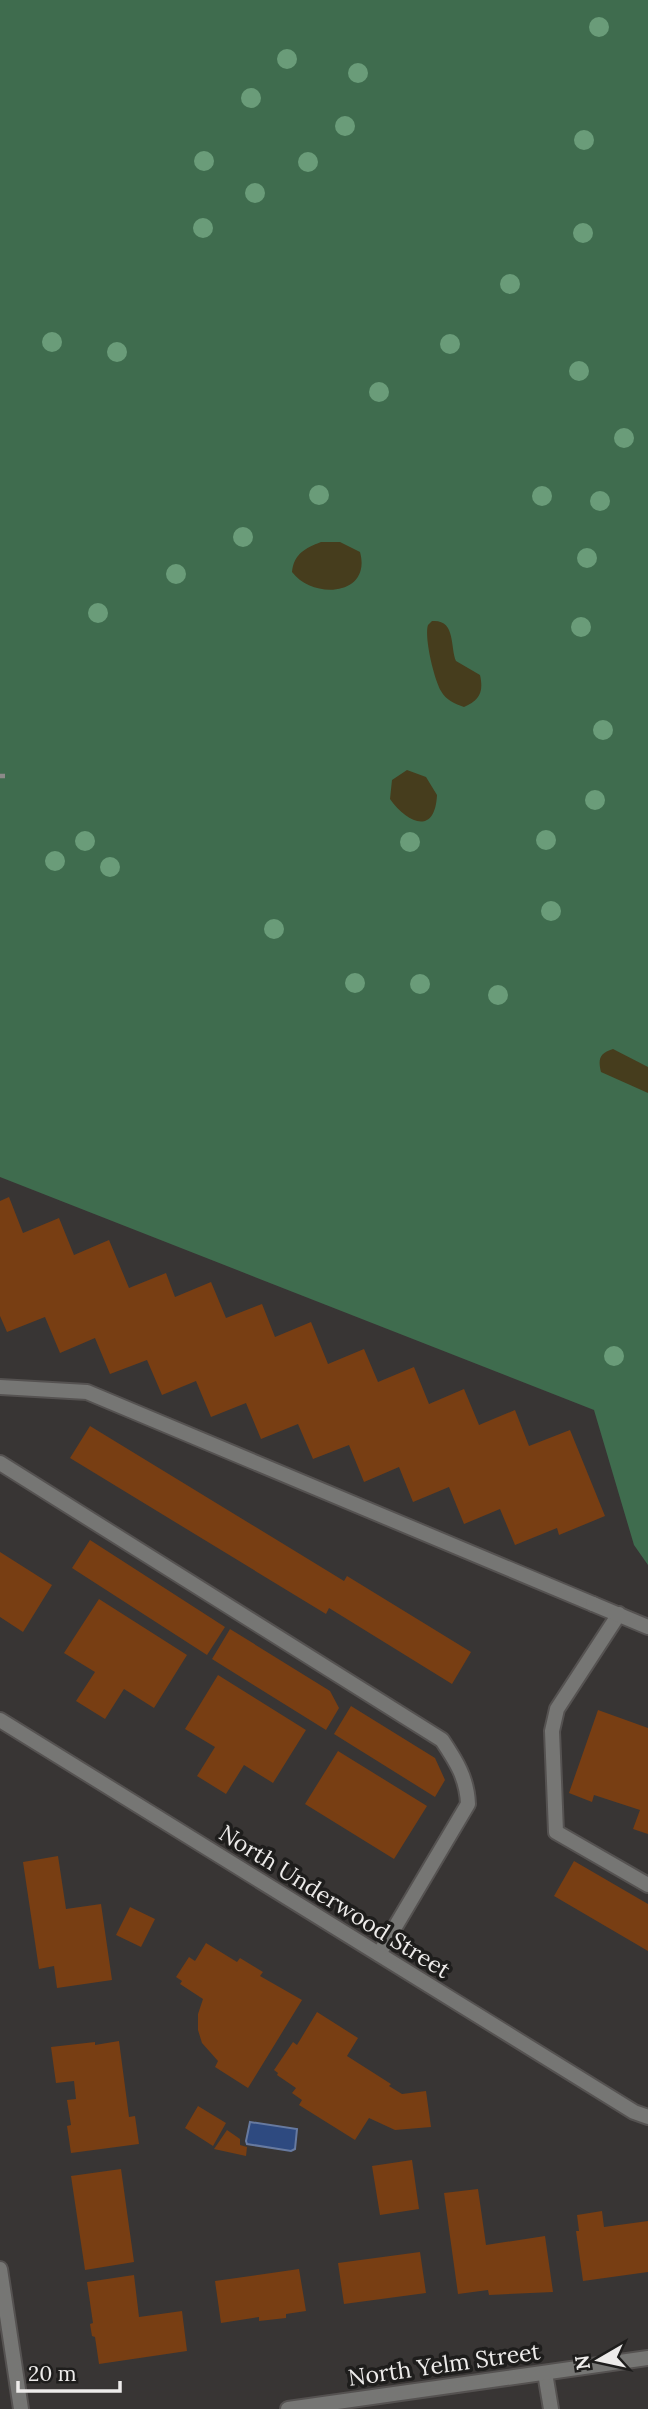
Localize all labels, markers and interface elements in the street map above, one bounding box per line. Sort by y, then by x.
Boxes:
street label: North Underwood Street [214,1818,456,1984]
north arrow [564,2325,634,2395]
street label: North Yelm Street [346,2336,542,2392]
scale bar [18,2350,119,2394]
text: N [569,2353,595,2372]
text: 20 m [28,2360,77,2387]

